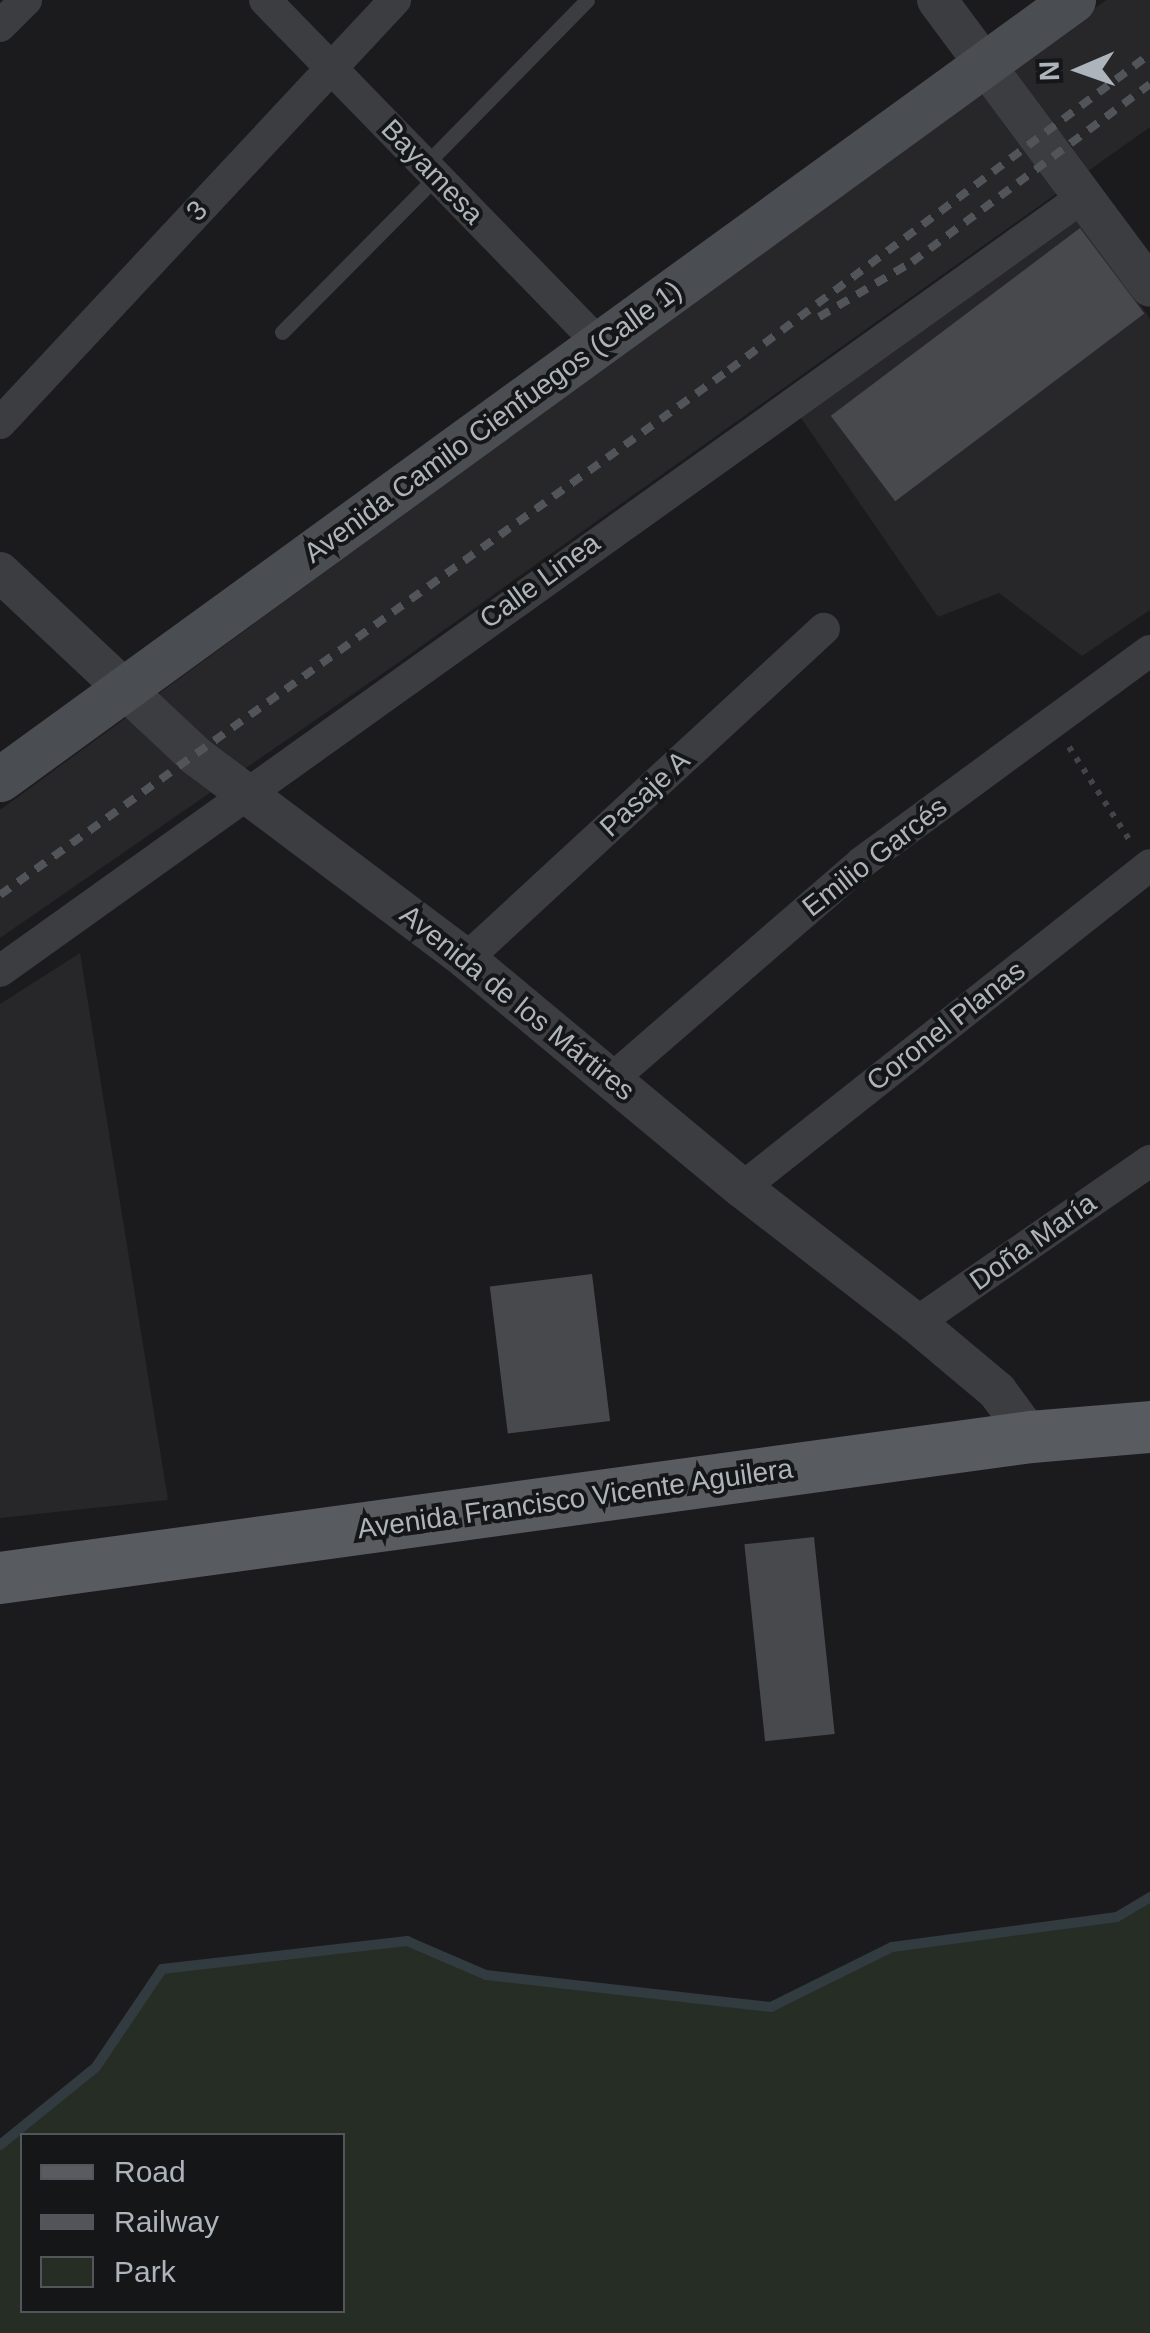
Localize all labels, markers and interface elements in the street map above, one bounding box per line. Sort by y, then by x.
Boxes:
north arrow [1030,20,1130,120]
text: N [1034,60,1065,82]
street label: Bayamesa [374,113,490,231]
street label: 3 [179,194,215,228]
street label: Avenida Camilo Cienfuegos (Calle 1) [298,274,688,570]
street label: Calle Linea [473,526,607,636]
street label: Pasaje A [593,743,697,845]
street label: Emilio Garcés [796,790,954,924]
street label: Avenida de los Mártires [393,898,641,1108]
street label: Coronel Planas [860,954,1032,1098]
street label: Doña María [963,1186,1103,1298]
street label: Avenida Francisco Vicente Aguilera [354,1452,796,1546]
legend [20,2133,345,2313]
text: Road [114,2155,186,2188]
text: Railway [114,2205,219,2238]
text: Park [114,2255,176,2288]

